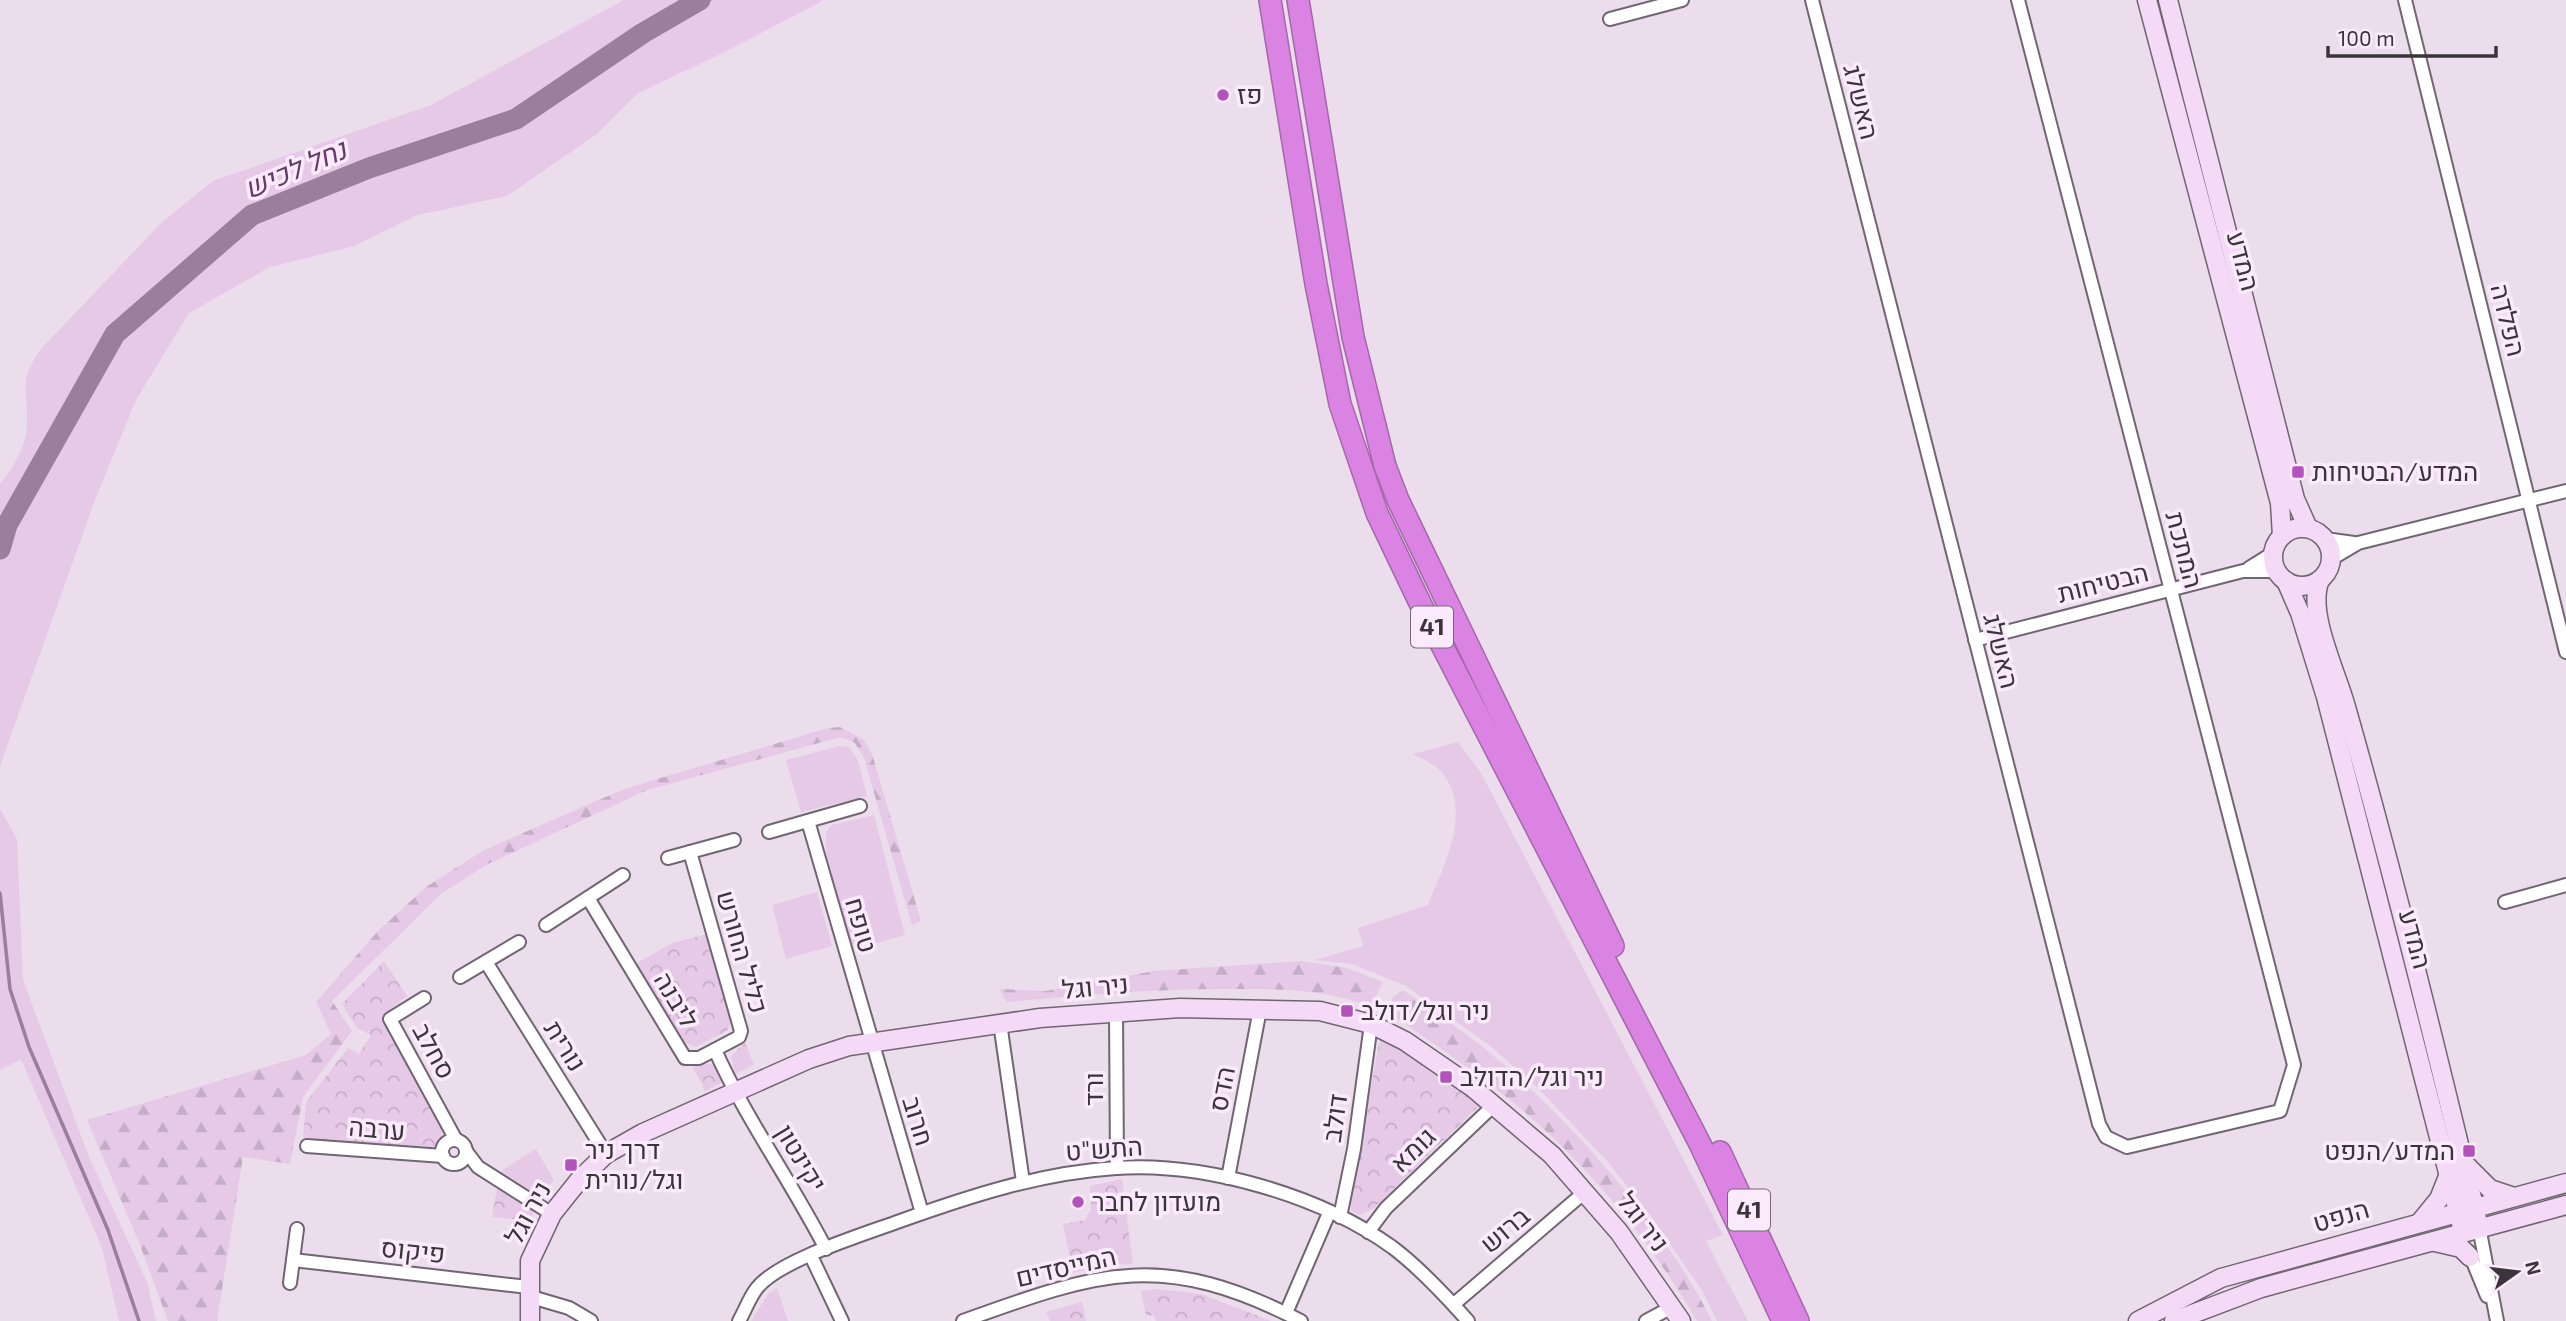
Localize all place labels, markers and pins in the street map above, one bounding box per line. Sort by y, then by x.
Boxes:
place label: פז [1237,78,1263,109]
marker: פז [1215,87,1231,103]
place label: המדע/הבטיחות [2312,455,2478,486]
marker: המדע/הבטיחות [2290,464,2306,480]
place label: ניר וגל/דולב [1361,994,1490,1025]
marker: ניר וגל/דולב [1339,1003,1355,1019]
place label: ניר וגל/הדולב [1460,1060,1604,1091]
marker: ניר וגל/הדולב [1438,1069,1454,1085]
place label: דרך ניר וגל/נורית [585,1133,683,1194]
place label: המדע/הנפט [2324,1134,2455,1165]
marker: המדע/הנפט [2461,1143,2477,1159]
marker: דרך ניר וגל/נורית [563,1157,579,1173]
place label: מועדון לחבר [1092,1185,1221,1216]
marker: מועדון לחבר [1070,1194,1086,1210]

